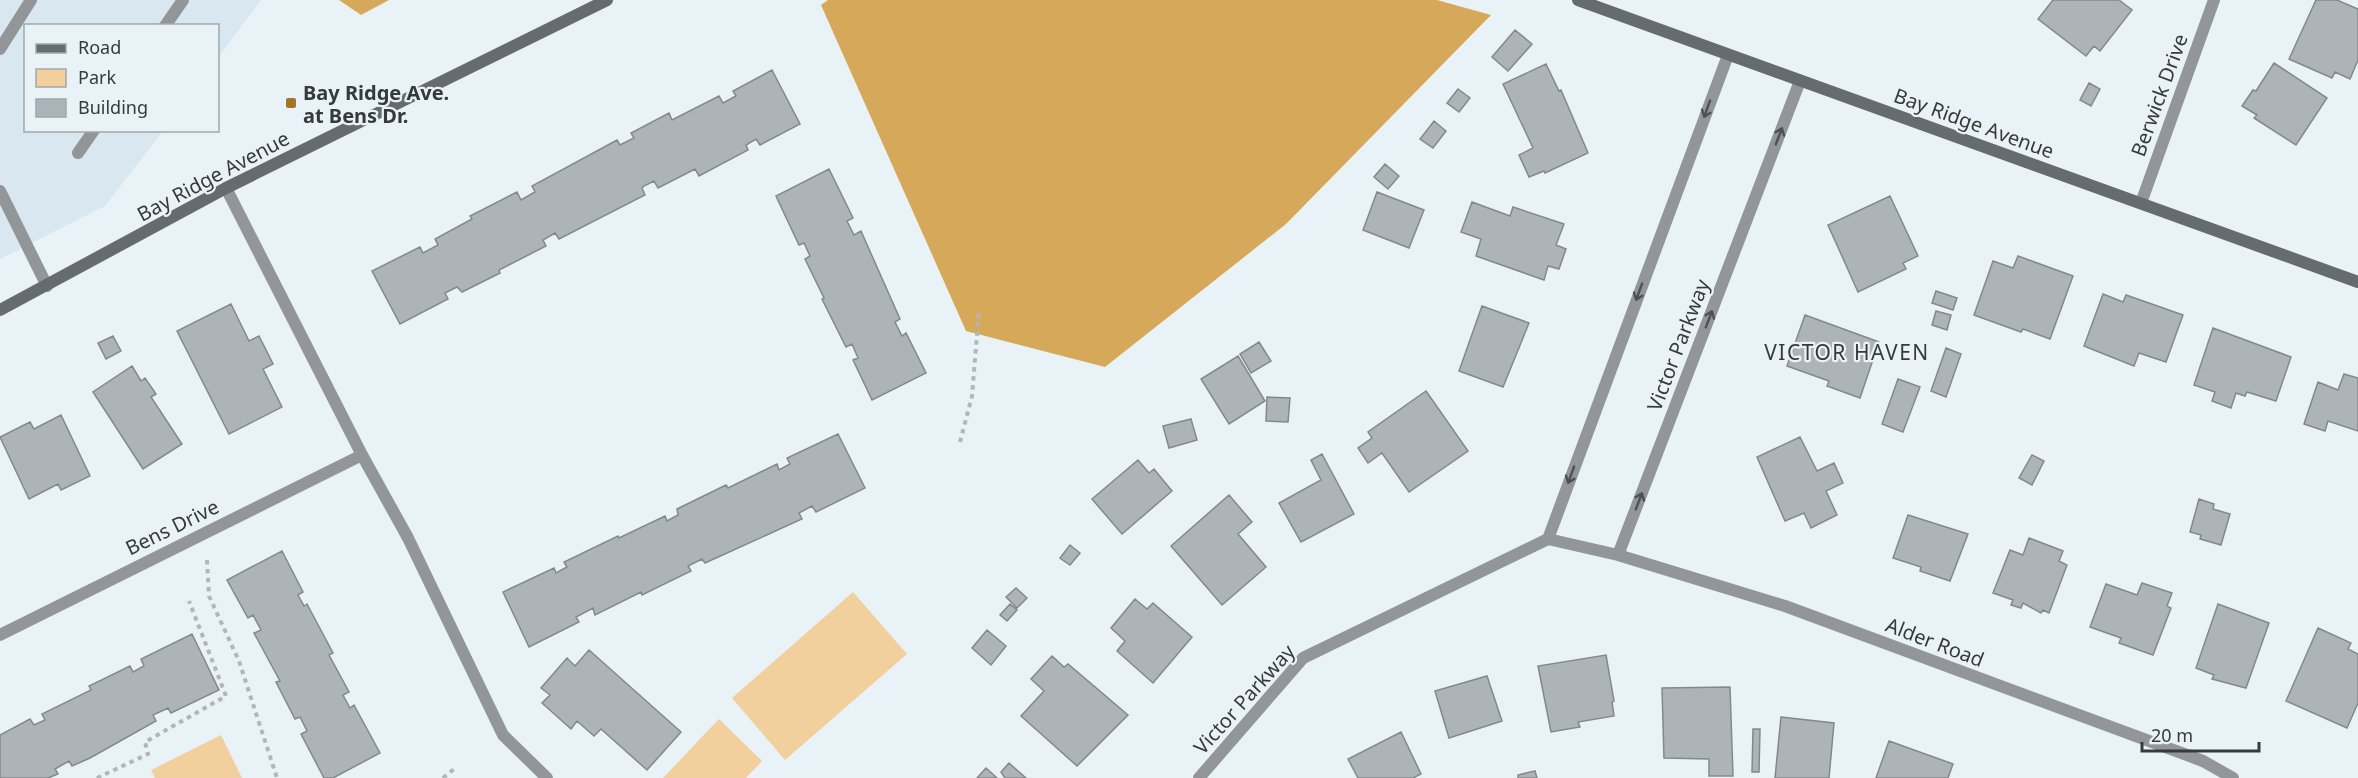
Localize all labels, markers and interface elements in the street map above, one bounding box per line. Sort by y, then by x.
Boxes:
legend [24,24,219,132]
street label: Berwick Drive [2124,30,2194,160]
text: Road [78,35,121,59]
text: Park [78,65,116,89]
place label: Bay Ridge Ave. at Bens Dr. [303,79,449,129]
street label: Bay Ridge Avenue [1890,81,2058,165]
text: Building [78,95,148,119]
marker: Bay Ridge Ave. at Bens Dr. [284,96,298,110]
one-way arrow [1701,100,1712,118]
street label: Bay Ridge Avenue [132,125,294,227]
one-way arrow [1774,128,1785,146]
street label: Victor Parkway [1640,275,1716,415]
one-way arrow [1633,282,1644,301]
one-way arrow [1704,310,1715,328]
district label: VICTOR HAVEN [1764,338,1930,366]
one-way arrow [1565,465,1576,484]
one-way arrow [1634,492,1645,510]
street label: Bens Drive [121,493,223,561]
street label: Alder Road [1882,611,1988,673]
street label: Victor Parkway [1187,638,1301,760]
scale bar [2142,715,2259,753]
text: 20 m [2151,723,2193,747]

